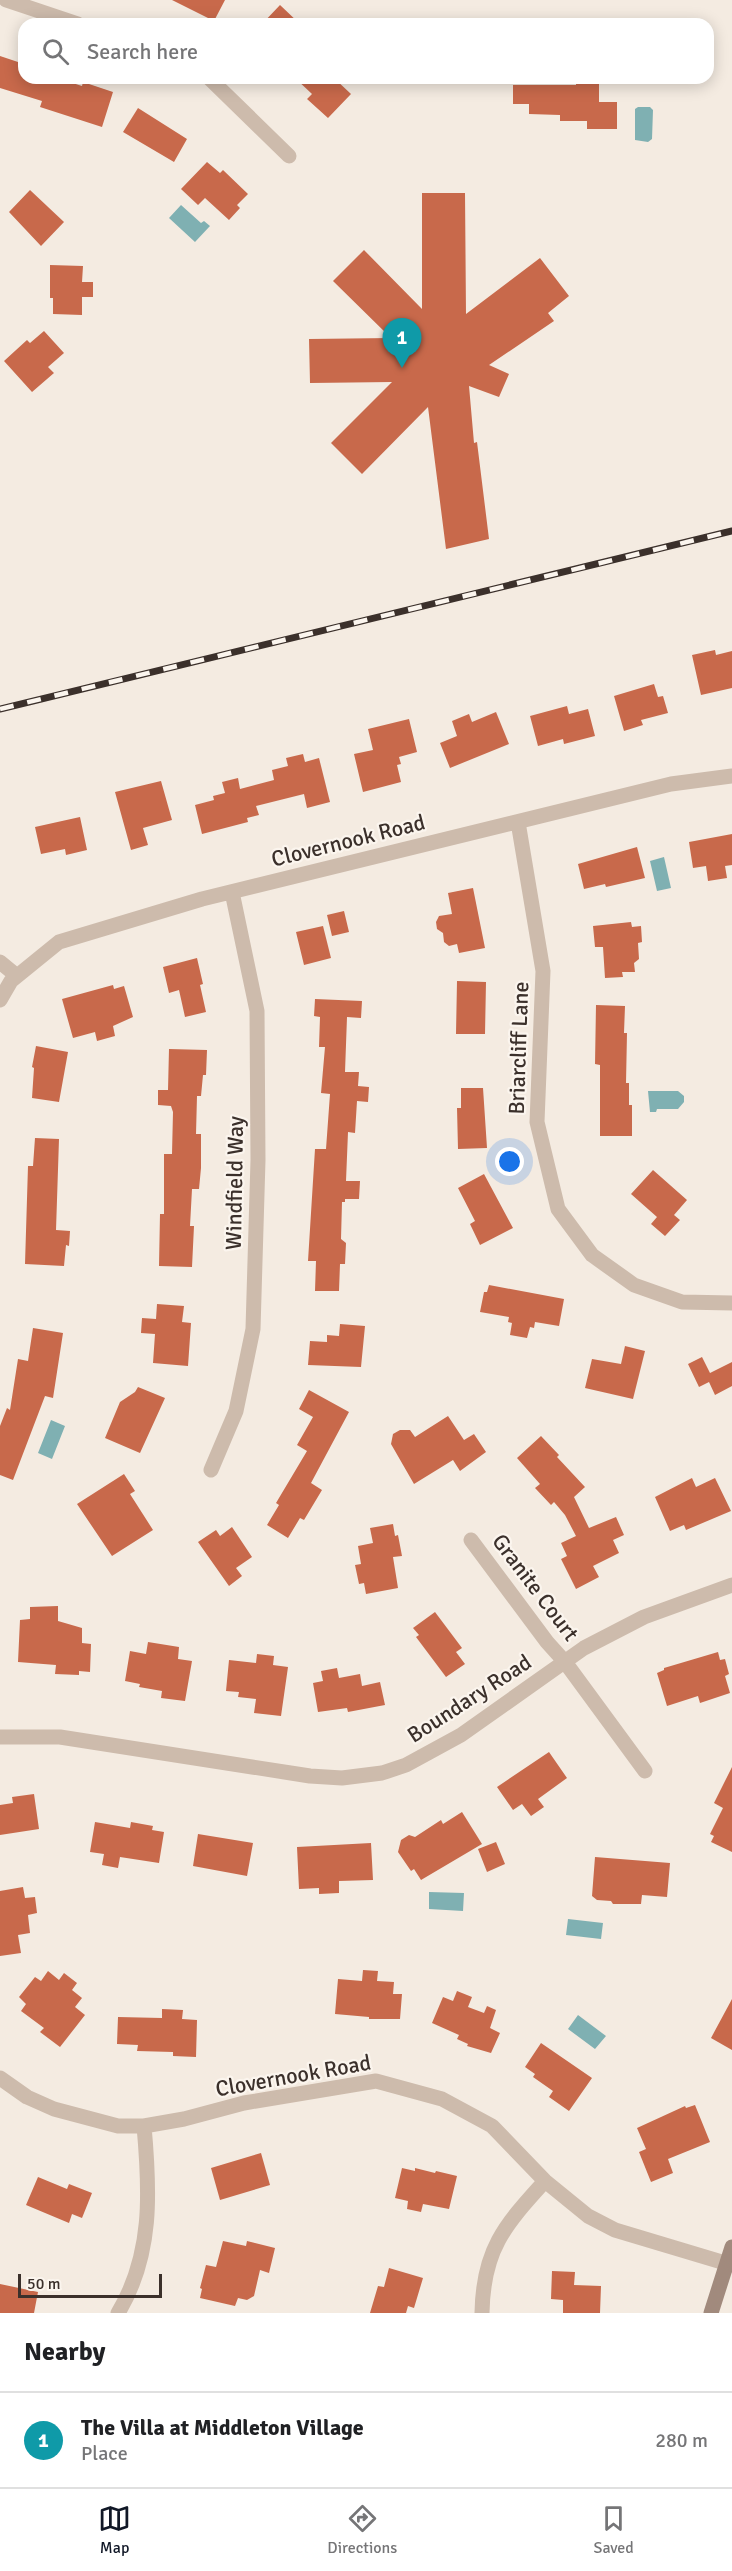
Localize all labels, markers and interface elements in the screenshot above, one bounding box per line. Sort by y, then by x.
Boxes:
search box [18,18,714,84]
icon: search [39,35,72,68]
text: Search here [87,38,198,65]
pin: 1 [382,318,422,368]
street label: Clovernook Road [268,808,428,873]
street label: Briarcliff Lane [503,981,534,1115]
street label: Windfield Way [220,1115,249,1250]
your location [495,1147,524,1176]
street label: Granite Court [487,1528,585,1646]
street label: Boundary Road [402,1648,536,1749]
street label: Clovernook Road [213,2049,373,2102]
scale bar [18,2271,162,2298]
text: 50 m [27,2274,61,2294]
text: Nearby [24,2336,105,2368]
text: The Villa at Middleton Village [81,2414,364,2441]
text: 1 [38,2428,49,2453]
text: 280 m [655,2428,708,2453]
text: Place [81,2441,128,2466]
tab: Map [98,2502,131,2558]
tab: Directions [327,2502,397,2558]
tab: Saved [594,2502,634,2558]

